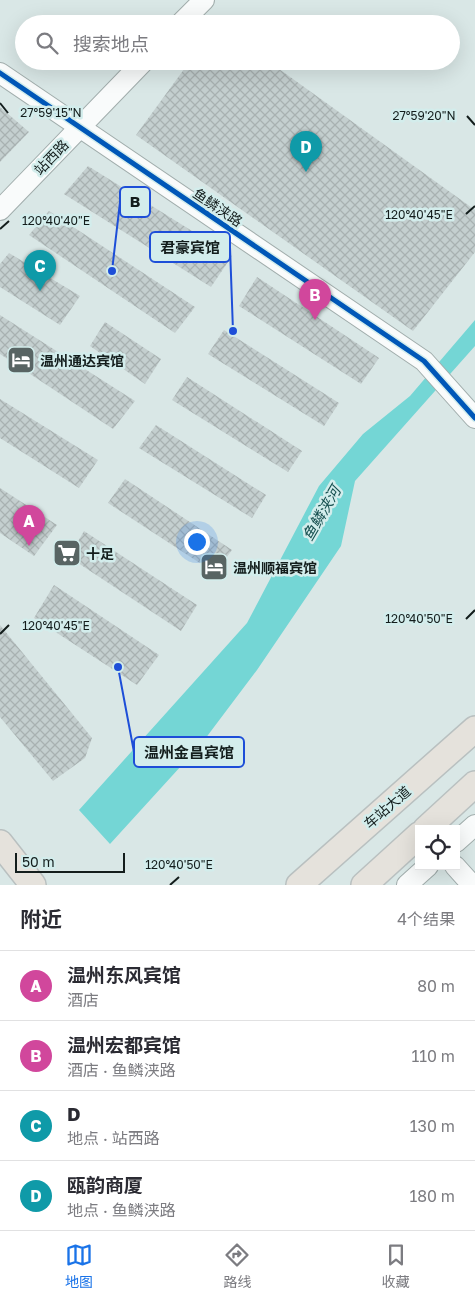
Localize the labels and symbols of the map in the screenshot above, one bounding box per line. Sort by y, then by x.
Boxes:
text: 27°59'15"N [20,105,82,120]
text: 27°59'20"N [392,108,456,123]
pin: D [290,131,322,172]
street label: 站西路 [30,136,72,178]
street label: 鱼鳞浃路 [190,184,246,230]
callout: B [120,187,150,217]
text: B [130,192,141,210]
text: 120°40'45"E [385,207,453,222]
text: 120°40'40"E [22,213,90,228]
callout: 君豪宾馆 [150,232,230,262]
text: 君豪宾馆 [160,238,220,256]
pin: C [24,250,56,291]
pin: B [299,279,331,320]
hotel icon: 温州通达宾馆 [6,345,36,375]
place label: 温州通达宾馆 [40,352,124,369]
water label: 鱼鳞浃河 [298,480,345,543]
pin: A [13,505,45,546]
your location [184,529,210,555]
supermarket icon: 十足 [52,538,82,568]
place label: 十足 [86,545,114,562]
hotel icon: 温州顺福宾馆 [199,552,229,582]
place label: 温州顺福宾馆 [233,559,317,576]
text: 120°40'50"E [385,611,453,626]
text: 120°40'45"E [22,618,90,633]
callout: 温州金昌宾馆 [134,737,244,767]
text: 温州金昌宾馆 [144,743,234,761]
street label: 车站大道 [360,782,414,832]
scale bar [15,850,125,873]
text: 120°40'50"E [145,857,213,872]

